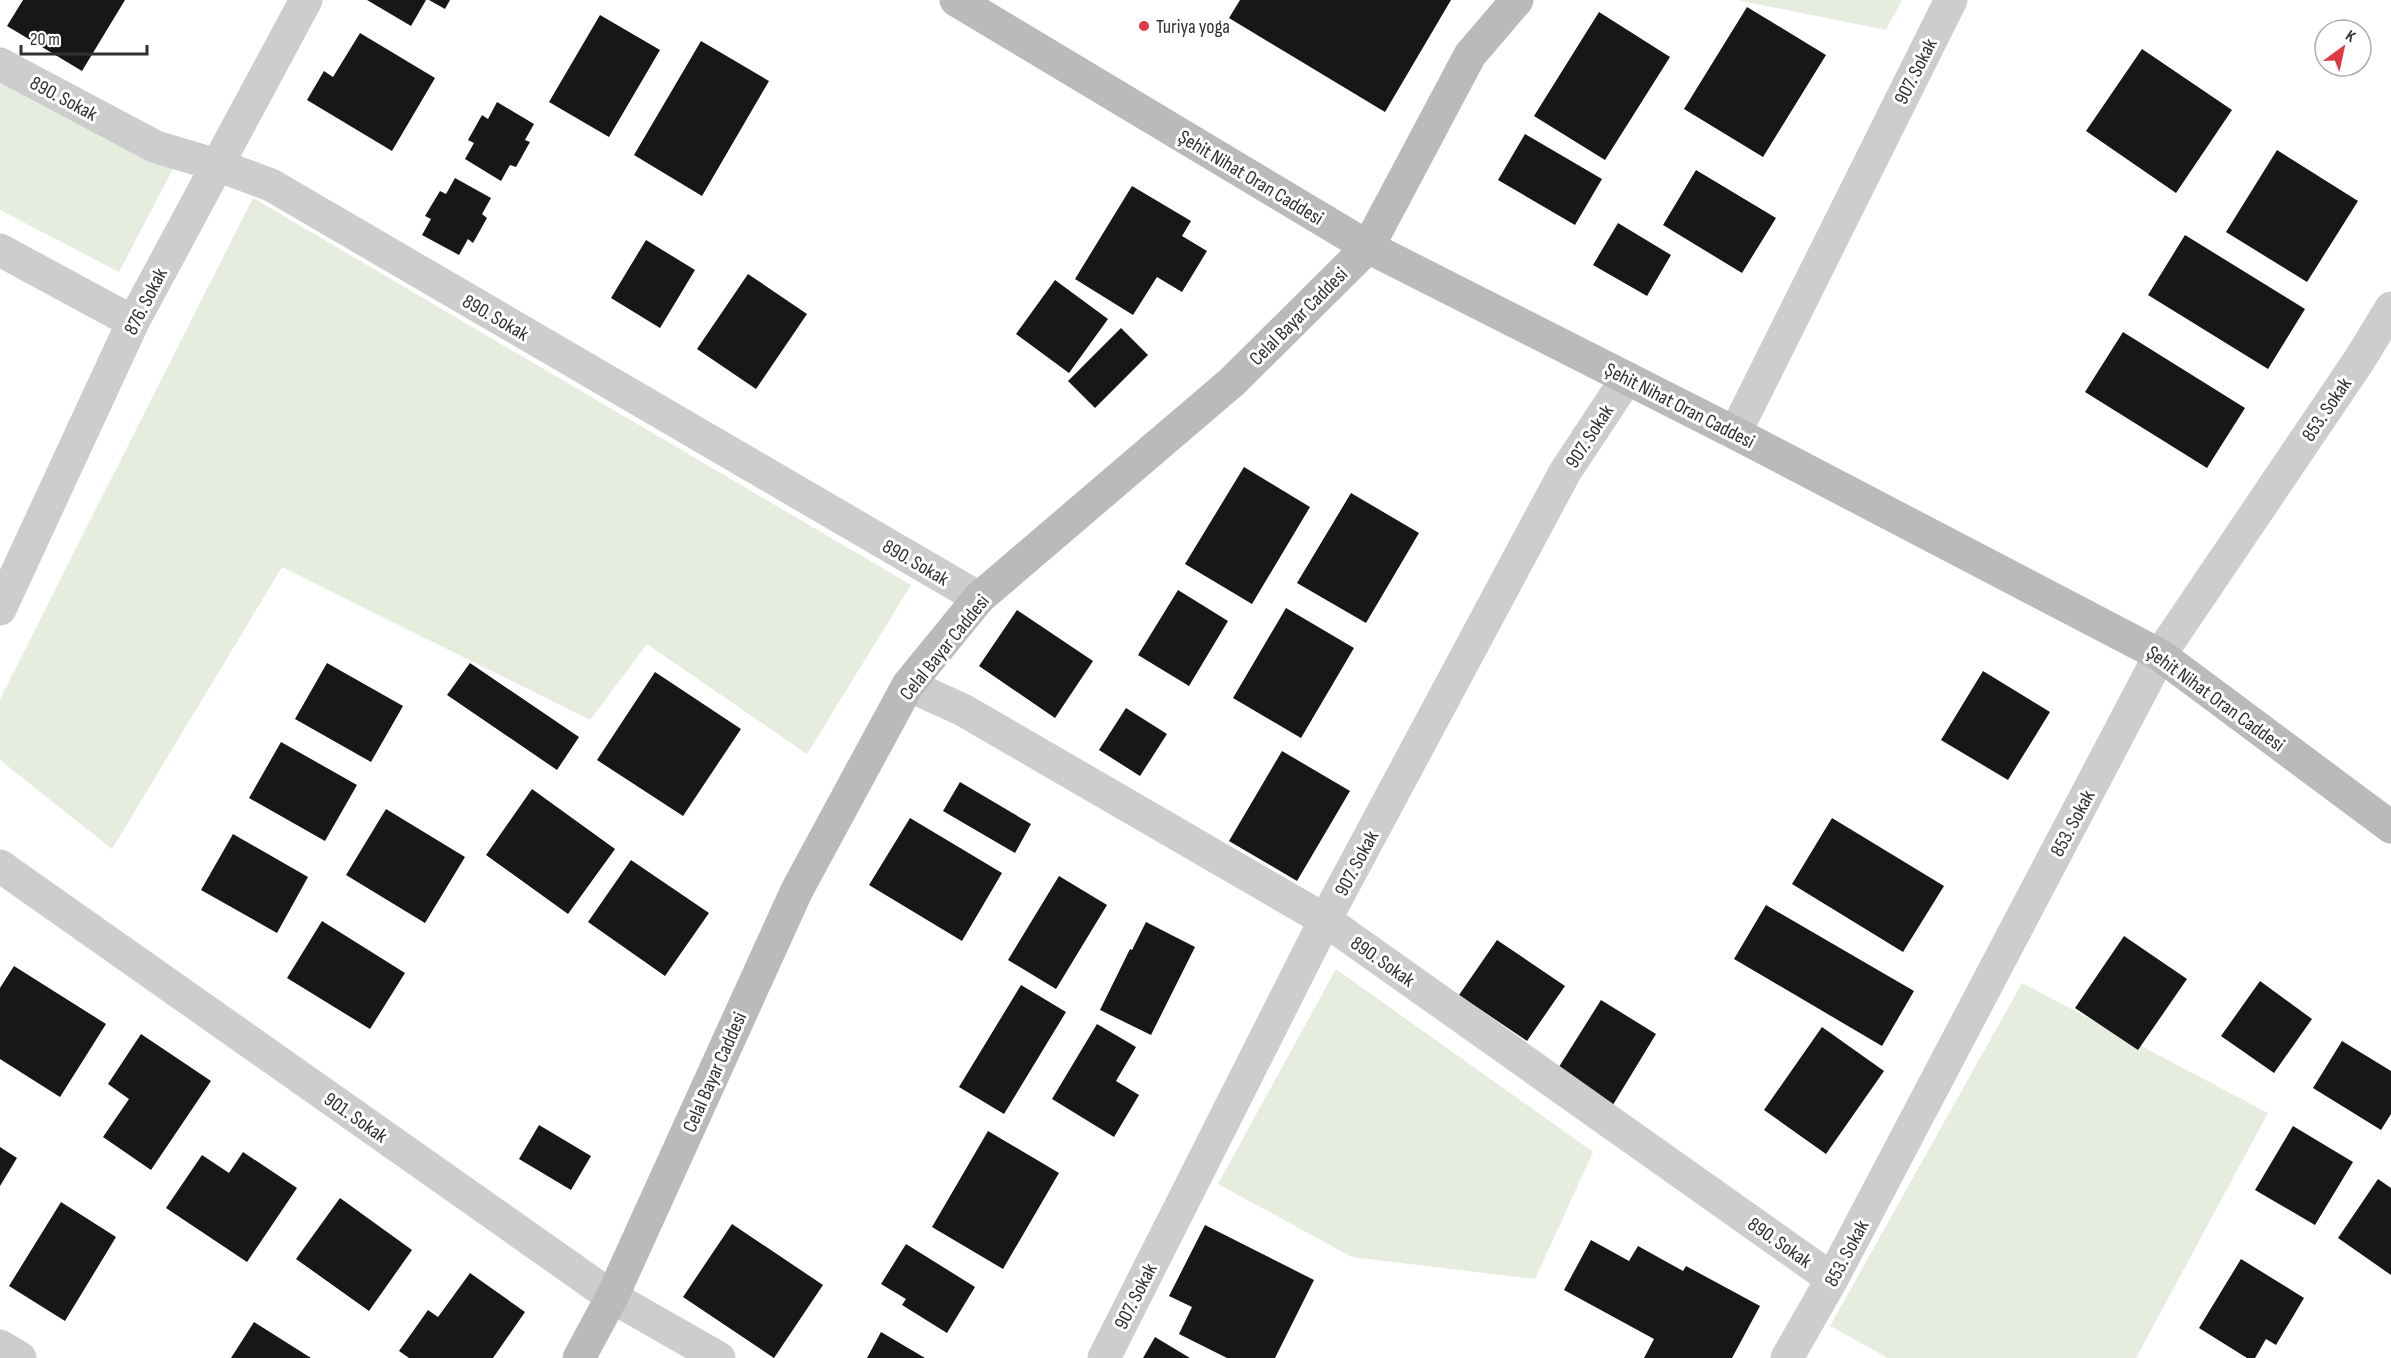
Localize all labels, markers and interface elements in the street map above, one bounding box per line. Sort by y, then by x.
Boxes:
place label: Turiya yoga [1156,15,1230,39]
scale bar [21,18,147,56]
north arrow [2313,18,2373,78]
marker: Turiya yoga [1137,19,1151,33]
text: K [2342,27,2359,47]
text: 20 m [30,29,60,50]
street label: 907. Sokak [1889,34,1943,108]
street label: 890. Sokak [26,71,102,127]
street label: Şehit Nihat Oran Caddesi [1174,125,1327,231]
street label: Celal Bayar Caddesi [1245,263,1353,371]
street label: 876. Sokak [119,264,173,339]
street label: 890. Sokak [458,289,533,347]
street label: Şehit Nihat Oran Caddesi [1601,358,1759,454]
street label: 853. Sokak [2297,373,2357,446]
street label: 907. Sokak [1561,400,1619,473]
street label: 890. Sokak [878,534,953,592]
street label: Celal Bayar Caddesi [895,590,995,705]
street label: Şehit Nihat Oran Caddesi [2142,641,2289,757]
street label: 853. Sokak [2045,786,2101,861]
street label: 907. Sokak [1330,826,1384,900]
street label: 890. Sokak [1346,931,1419,993]
street label: Celal Bayar Caddesi [678,1009,752,1136]
street label: 901. Sokak [319,1087,392,1149]
street label: 890. Sokak [1743,1212,1816,1274]
street label: 853. Sokak [1819,1216,1875,1291]
street label: 907. Sokak [1109,1259,1163,1333]

